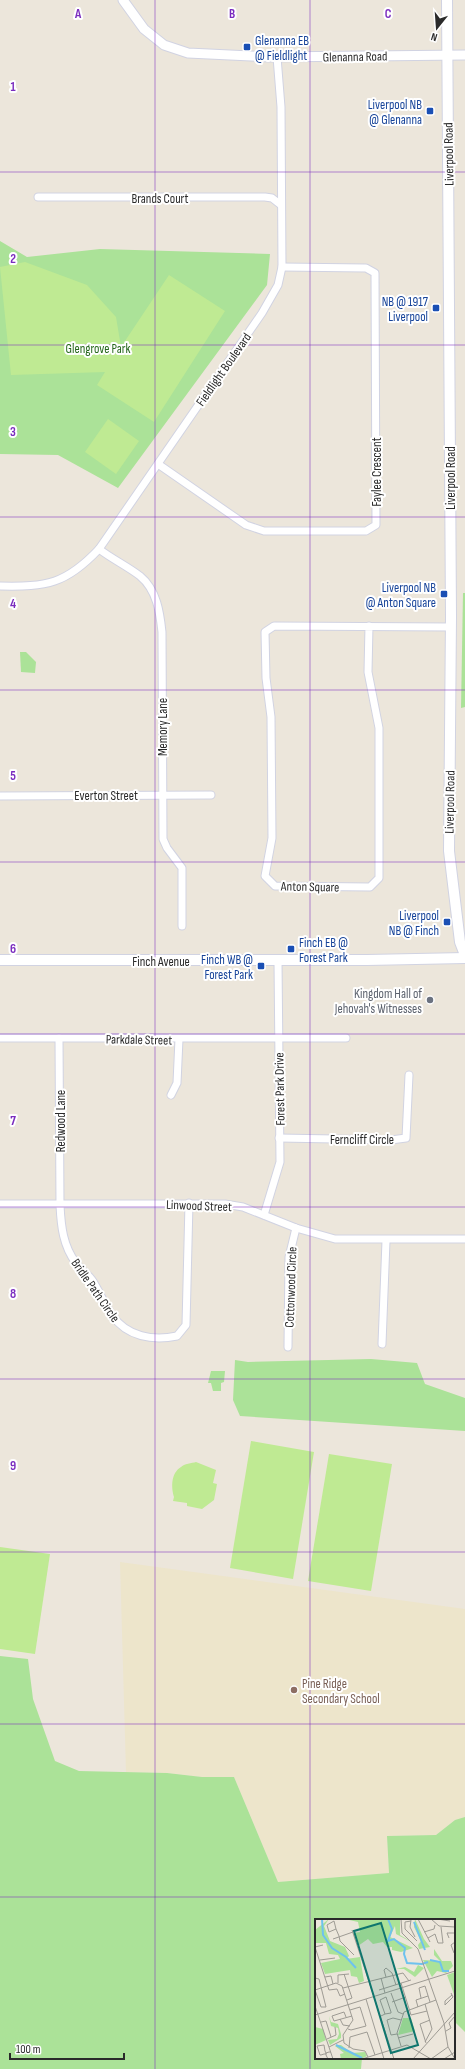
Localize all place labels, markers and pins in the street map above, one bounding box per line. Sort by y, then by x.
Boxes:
place label: Glenanna EB @ Fieldlight [255,33,309,64]
marker: Glenanna EB @ Fieldlight [242,42,252,52]
place label: Liverpool NB @ Glenanna [368,97,422,128]
marker: Liverpool NB @ Glenanna [425,106,435,116]
place label: NB @ 1917 Liverpool [382,294,429,325]
marker: NB @ 1917 Liverpool [431,303,441,313]
place label: Liverpool NB @ Anton Square [366,580,436,611]
marker: Liverpool NB @ Anton Square [439,589,449,599]
place label: Liverpool NB @ Finch [389,908,439,939]
marker: Liverpool NB @ Finch [442,917,452,927]
place label: Finch EB @ Forest Park [299,935,348,966]
marker: Finch EB @ Forest Park [286,944,296,954]
place label: Finch WB @ Forest Park [201,952,253,983]
marker: Finch WB @ Forest Park [256,961,266,971]
place label: Kingdom Hall of Jehovah's Witnesses [334,986,422,1017]
marker: Kingdom Hall of Jehovah's Witnesses [425,995,435,1005]
place label: Pine Ridge Secondary School [302,1676,380,1707]
marker: Pine Ridge Secondary School [289,1685,299,1695]

